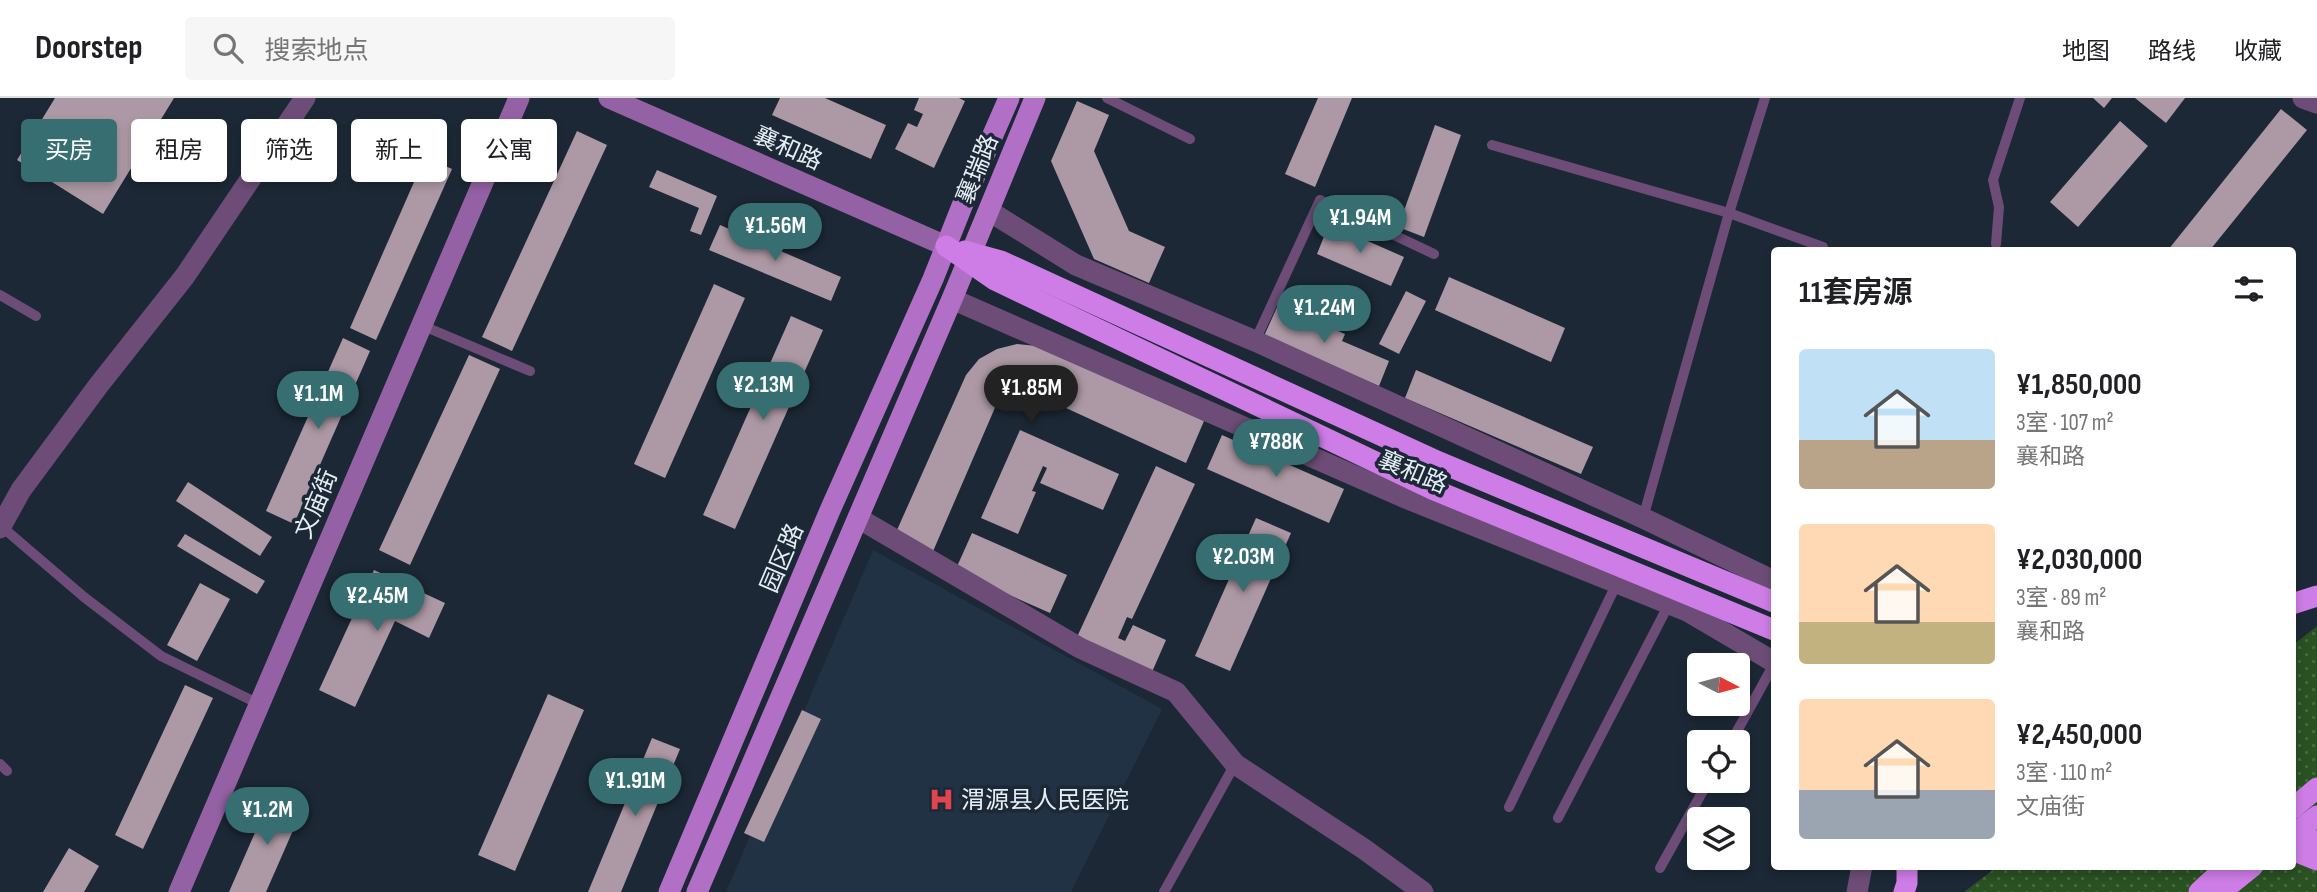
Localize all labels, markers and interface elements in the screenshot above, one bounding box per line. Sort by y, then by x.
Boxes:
search box [185,17,675,80]
text: Doorstep [35,28,143,68]
icon: search [209,29,247,67]
text: 搜索地点 [265,36,369,67]
text: 地图 [2062,37,2110,66]
text: 路线 [2148,37,2196,66]
text: 收藏 [2234,37,2282,66]
chip: 买房 [21,119,117,182]
chip: 租房 [131,119,227,182]
chip: 筛选 [241,119,337,182]
chip: 新上 [351,119,447,182]
chip: 公寓 [461,119,557,182]
street label: 襄和路 [749,121,827,176]
street label: 襄瑞路 [951,130,1004,208]
pin: ¥1.94M [1303,195,1417,255]
pin: ¥1.56M [718,204,832,263]
text: ¥1.94M [1329,204,1391,232]
text: ¥1.56M [744,212,806,240]
icon: filters [2230,270,2268,308]
text: 11套房源 [1799,275,1913,311]
pin: ¥1.24M [1267,286,1381,345]
text: ¥1.24M [1293,294,1355,322]
pin: ¥2.13M [706,362,820,422]
pin: ¥1.85M [974,366,1088,425]
text: ¥1,850,000 [2016,367,2142,403]
text: ¥2.13M [732,371,794,399]
pin: ¥1.1M [269,372,367,431]
text: ¥1.85M [1000,374,1062,402]
icon: home [1855,377,1939,461]
text: ¥1.1M [293,380,343,408]
text: 3室 · 107 m² [2016,409,2114,437]
pin: ¥788K [1227,420,1325,479]
text: ¥788K [1249,428,1303,456]
text: 襄和路 [2016,443,2085,471]
street label: 襄和路 [1374,445,1452,500]
street label: 文庙街 [289,465,344,543]
street label: 园区路 [755,519,810,597]
pin: ¥2.03M [1186,534,1300,594]
text: ¥2,030,000 [2016,542,2142,578]
text: ¥2.03M [1212,543,1274,571]
icon: home [1855,552,1939,636]
pin: ¥2.45M [320,574,434,633]
text: ¥2.45M [346,582,408,610]
text: 3室 · 89 m² [2016,584,2106,612]
text: 襄和路 [2016,618,2085,646]
north arrow [1687,653,1750,716]
map controls [1687,653,1750,870]
text: ¥2,450,000 [2016,717,2142,753]
icon: home [1855,727,1939,811]
button: locate [1687,730,1750,793]
pin: ¥1.91M [578,758,692,818]
text: 3室 · 110 m² [2016,759,2112,787]
text: ¥1.91M [605,767,665,795]
hospital icon: 渭源县人民医院 [927,786,955,814]
place label: 渭源县人民医院 [961,786,1129,815]
pin: ¥1.2M [218,788,316,847]
text: 文庙街 [2016,793,2085,821]
text: ¥1.2M [241,796,293,824]
button: layers [1687,807,1750,870]

